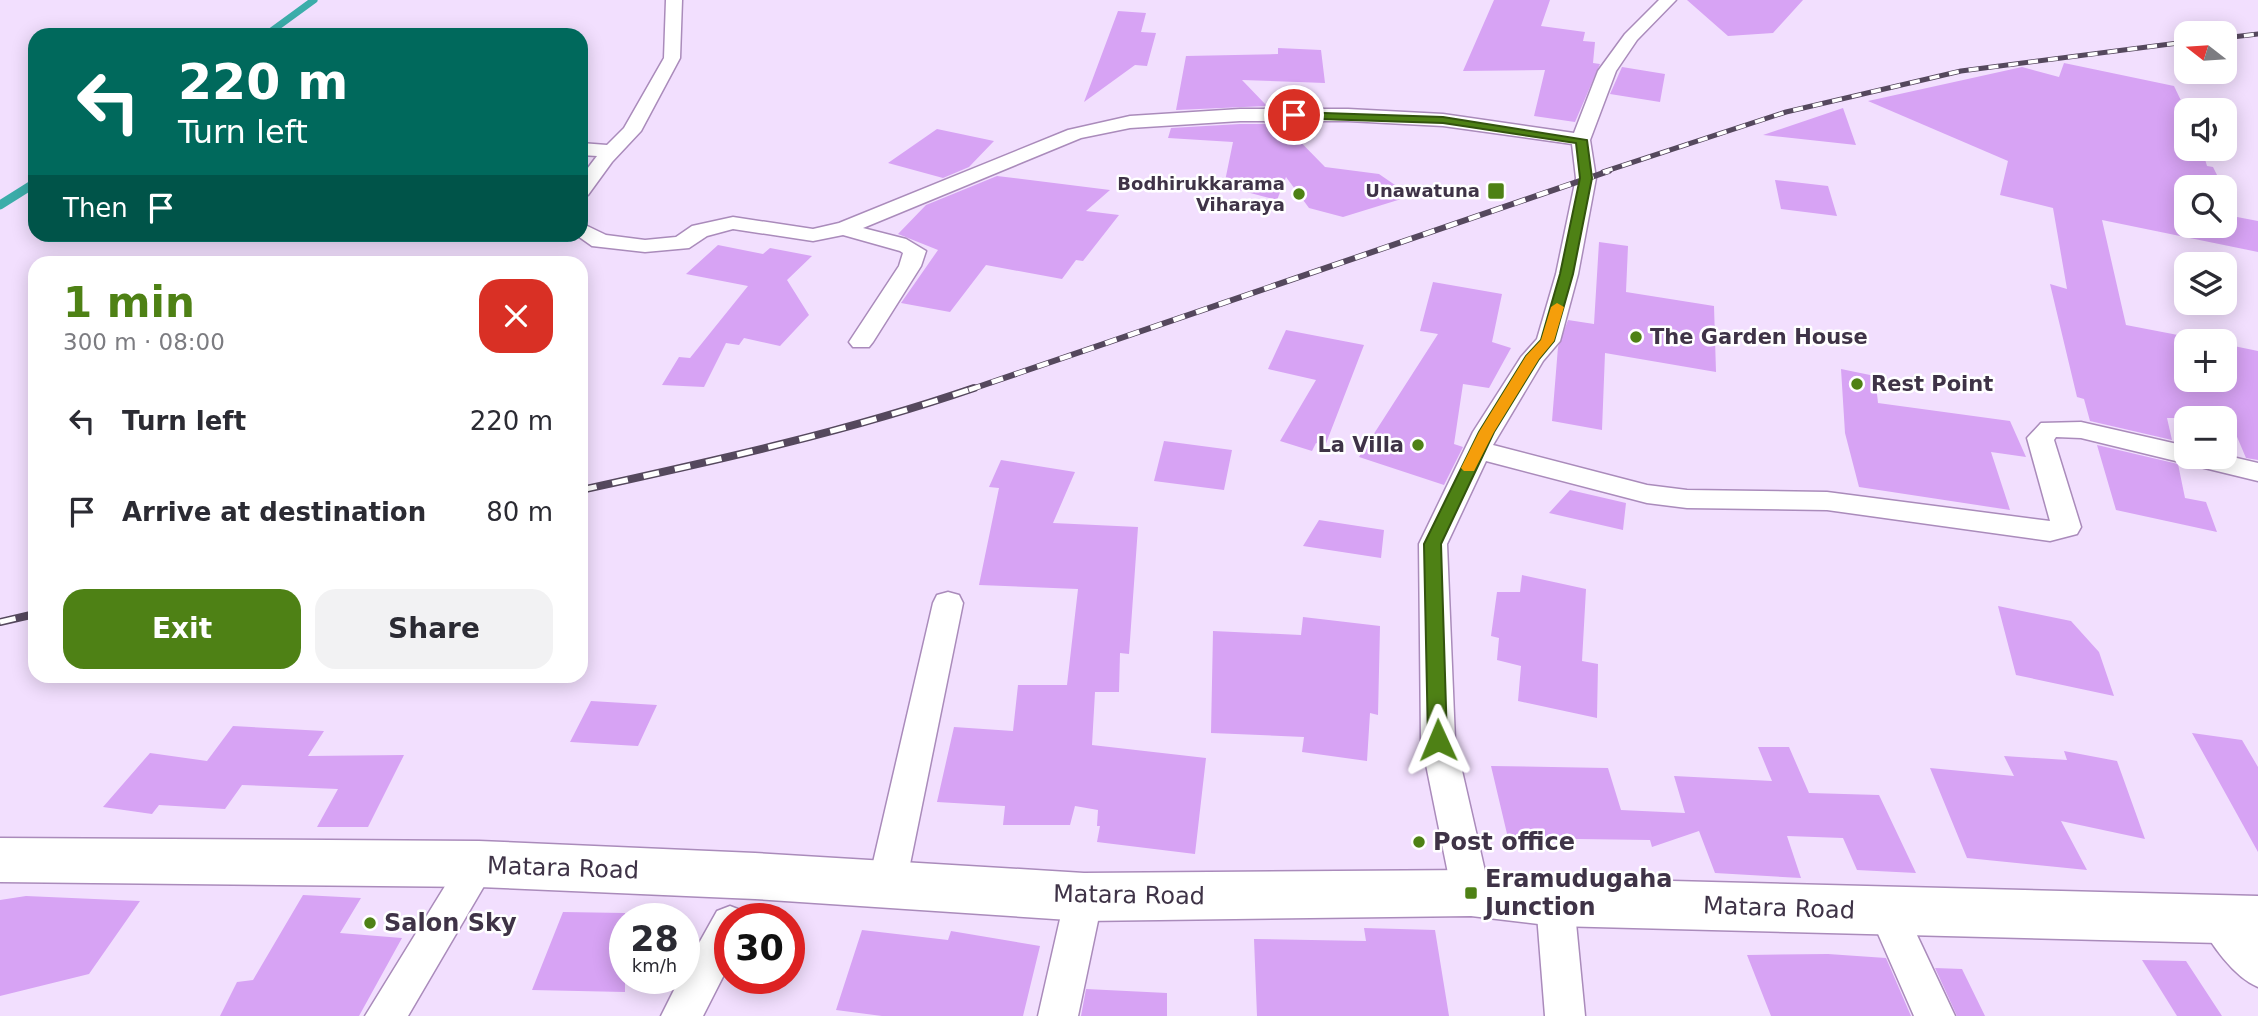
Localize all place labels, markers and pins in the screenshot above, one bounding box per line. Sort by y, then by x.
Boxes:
pin [1264,85,1324,145]
place label: Bodhirukkarama Viharaya [1117,173,1285,215]
place label: Unawatuna [1365,180,1480,201]
marker: Unawatuna [1486,181,1506,201]
marker: Bodhirukkarama Viharaya [1291,186,1307,202]
place label: The Garden House [1650,325,1868,349]
marker: The Garden House [1628,329,1644,345]
place label: Rest Point [1871,372,1993,396]
marker: Rest Point [1849,376,1865,392]
place label: La Villa [1317,433,1404,457]
marker: La Villa [1410,437,1426,453]
place label: Post office [1433,828,1575,856]
marker: Post office [1411,834,1427,850]
place label: Eramudugaha Junction [1483,865,1672,921]
marker: Eramudugaha Junction [1463,885,1479,901]
place label: Salon Sky [384,909,517,937]
marker: Salon Sky [362,915,378,931]

